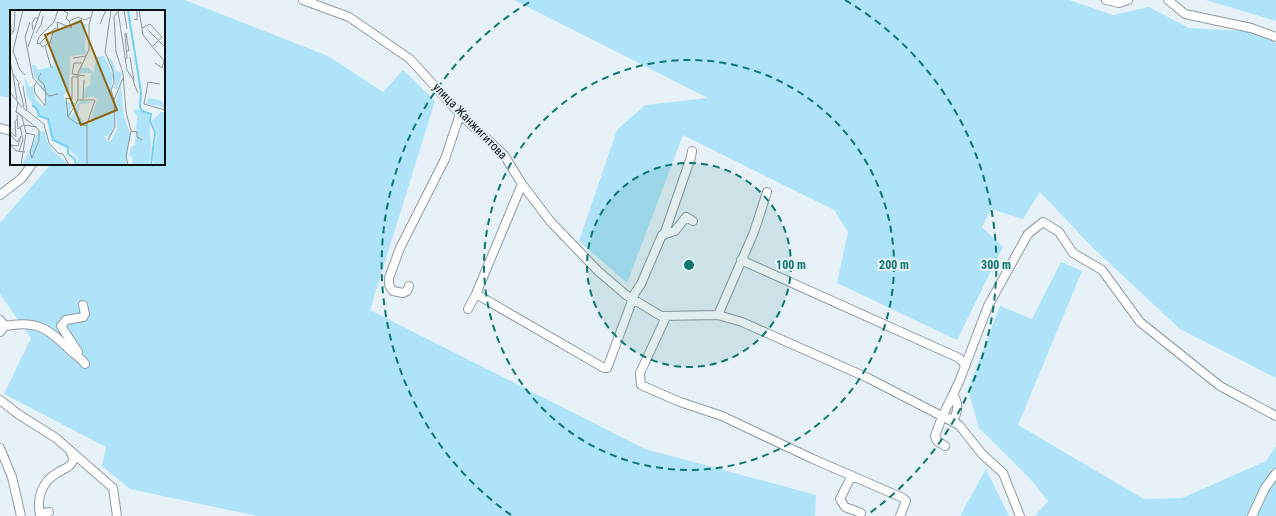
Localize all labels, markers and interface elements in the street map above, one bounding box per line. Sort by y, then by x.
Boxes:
inset map [10,10,165,165]
street label: улица Жанжигитова [430,80,510,162]
centre of rings [682,258,696,272]
text: 100 m [776,258,806,272]
text: 200 m [879,258,909,272]
text: 300 m [981,258,1011,272]

